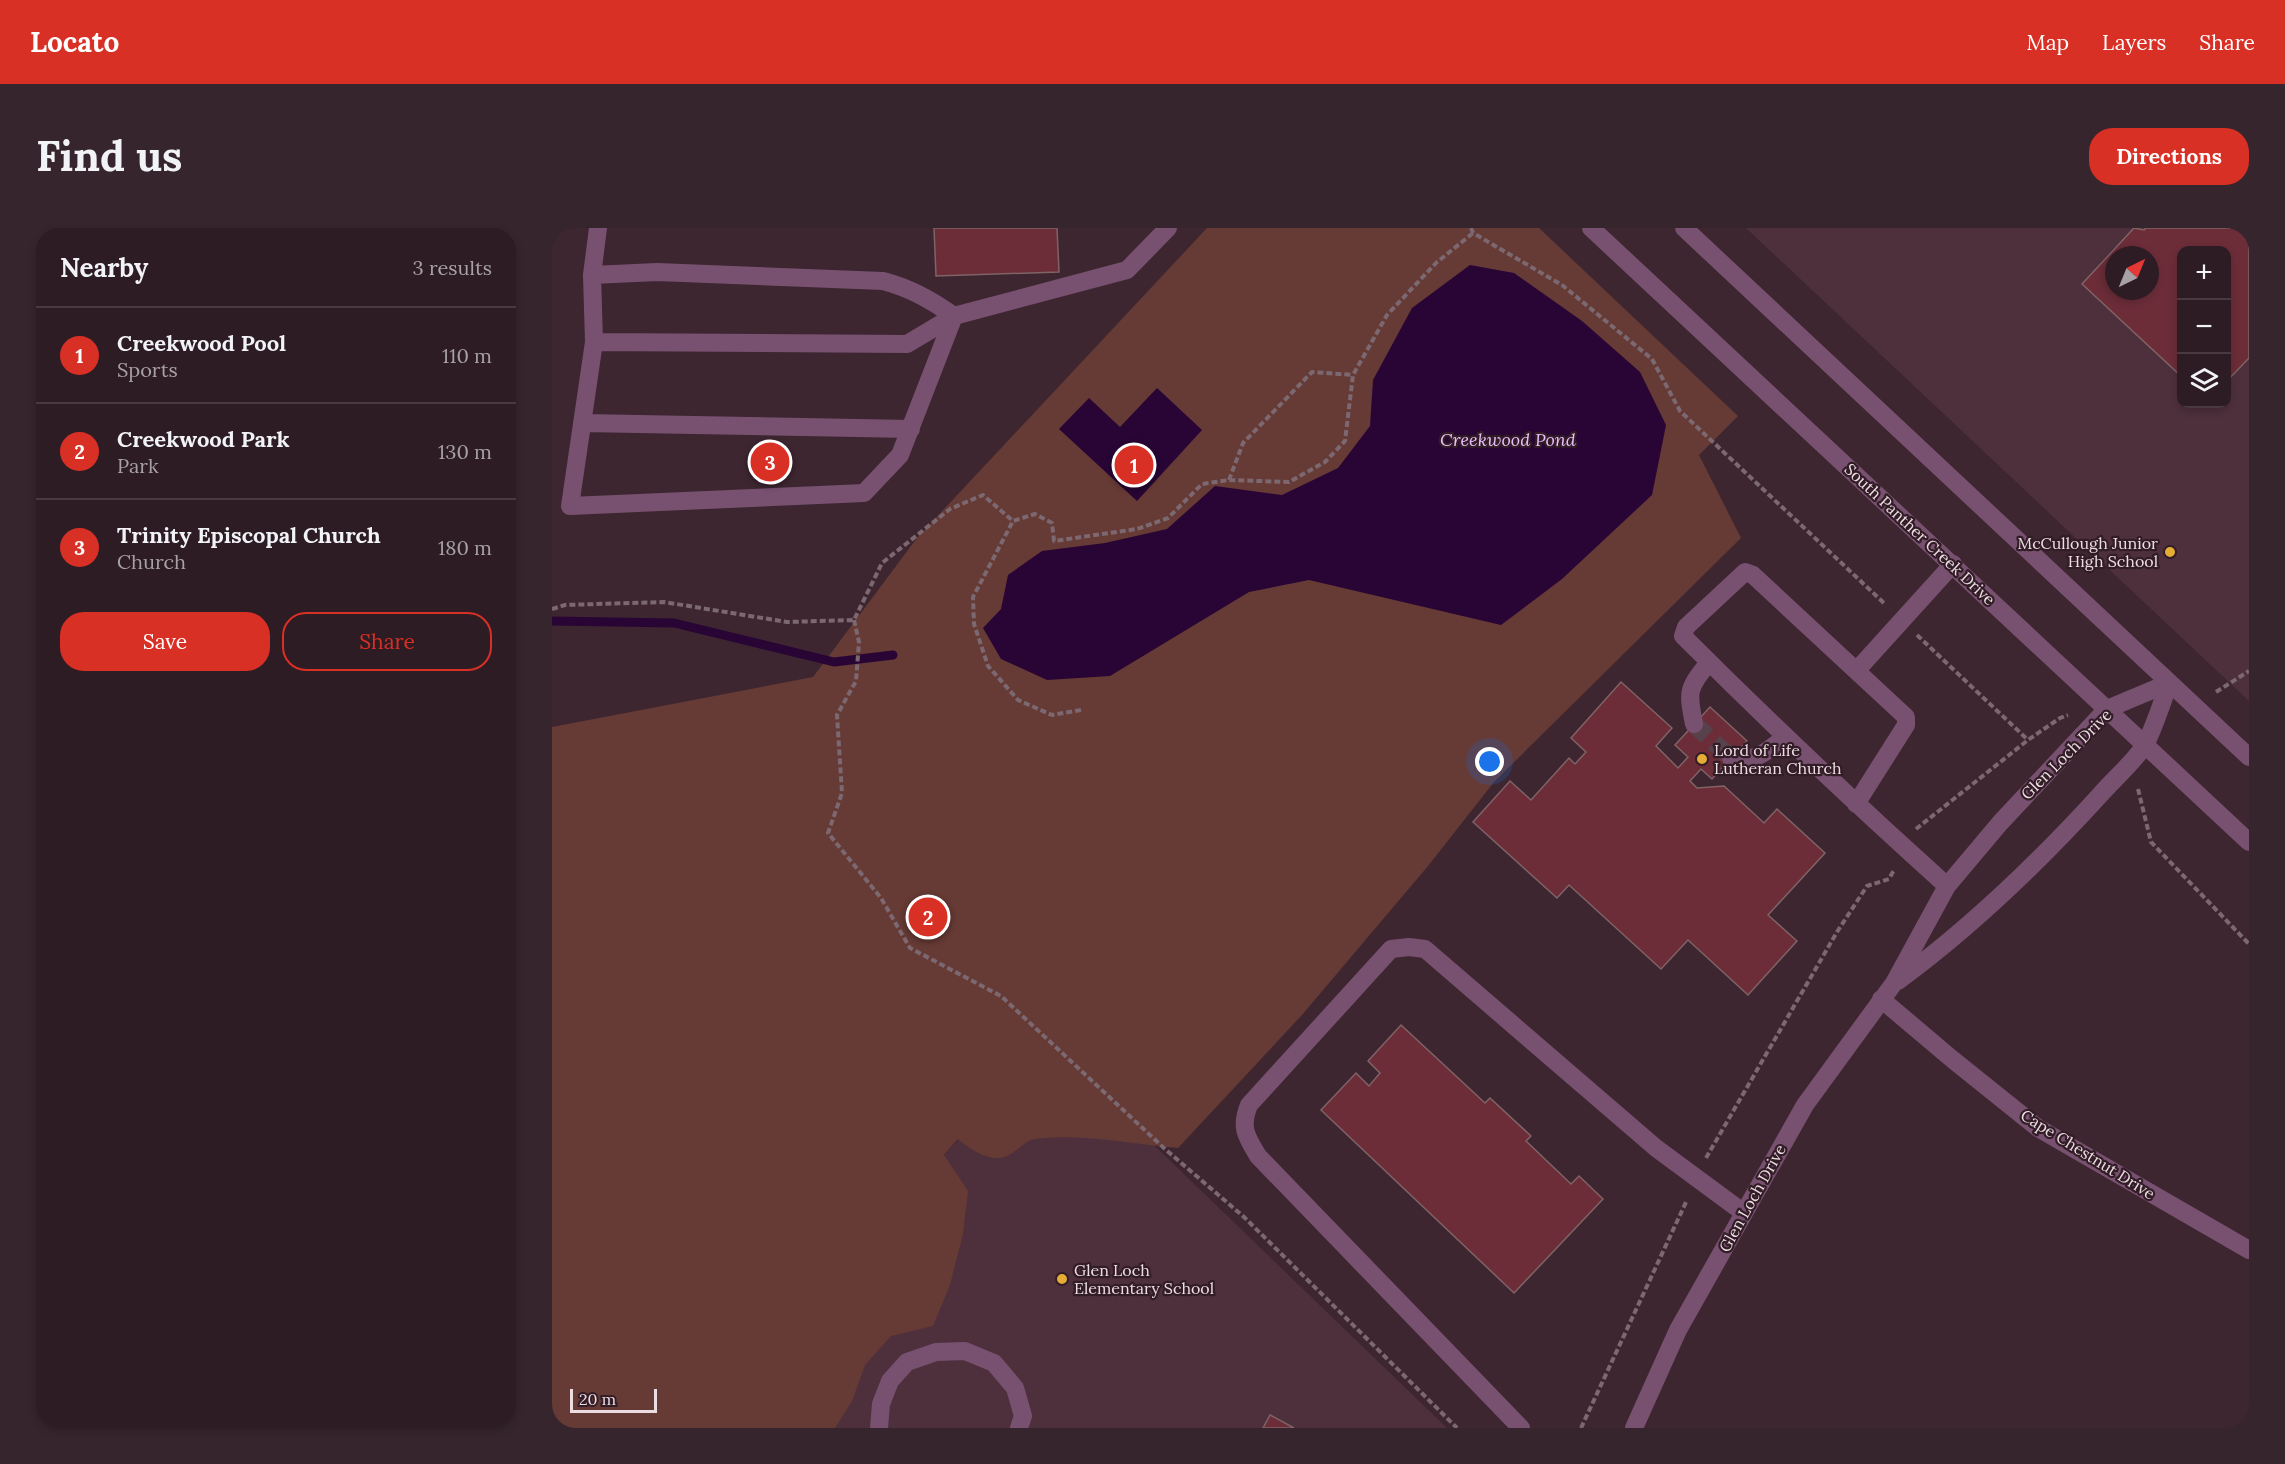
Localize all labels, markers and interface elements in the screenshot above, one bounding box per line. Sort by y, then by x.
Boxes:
text: Locato [30,24,119,60]
text: Map [2026,29,2069,56]
text: Layers [2102,29,2166,56]
text: Share [2199,29,2255,56]
button: Directions [2089,128,2249,185]
text: Find us [36,129,182,183]
north arrow [2105,246,2159,300]
map controls [2177,246,2231,408]
button: + [2177,246,2231,300]
text: Nearby [60,251,148,284]
text: 3 results [413,255,492,280]
button: − [2177,300,2231,354]
text: Creekwood Pool [117,329,286,357]
text: 1 [75,343,84,368]
text: 110 m [442,343,492,368]
button: layers [2177,354,2231,408]
text: Sports [117,357,178,382]
text: Creekwood Park [117,425,289,453]
water label: Creekwood Pond [1440,428,1576,451]
text: 2 [74,439,85,464]
text: 130 m [438,439,492,464]
pin: 3 [750,440,790,484]
pin: 1 [1114,442,1154,488]
text: Park [117,453,159,478]
street label: South Panther Creek Drive [1840,459,2000,609]
text: Trinity Episcopal Church [117,521,381,549]
place label: McCullough Junior High School [2018,533,2158,571]
text: 3 [74,535,85,560]
text: 180 m [438,535,492,560]
marker: McCullough Junior High School [2163,545,2177,559]
text: Church [117,549,186,574]
button: Save [60,612,270,671]
button: Share [282,612,492,671]
street label: Glen Loch Drive [2016,704,2116,804]
place label: Lord of Life Lutheran Church [1714,740,1842,778]
your location [1475,747,1504,776]
marker: Lord of Life Lutheran Church [1695,752,1709,766]
pin: 2 [908,894,947,940]
street label: Cape Chestnut Drive [2017,1105,2159,1204]
street label: Glen Loch Drive [1714,1140,1790,1255]
place label: Glen Loch Elementary School [1074,1260,1214,1298]
marker: Glen Loch Elementary School [1055,1272,1069,1286]
scale bar [570,1386,657,1414]
text: 20 m [579,1389,616,1409]

